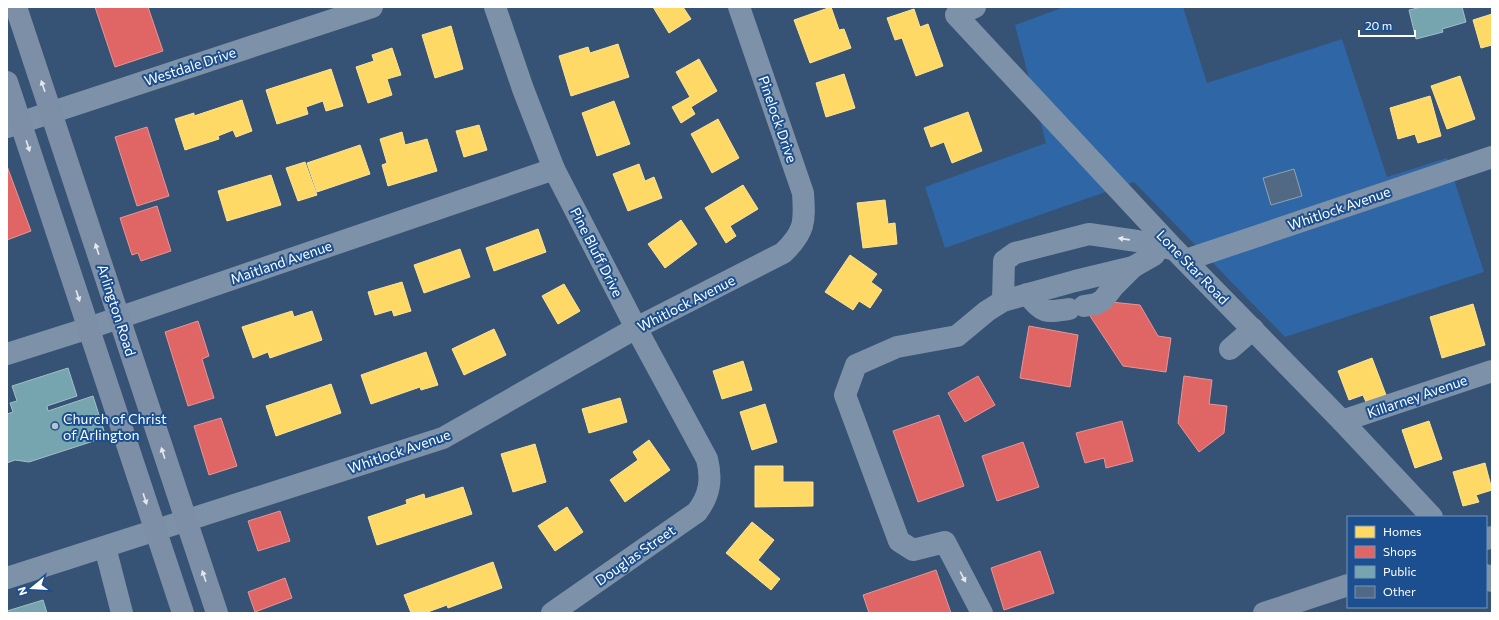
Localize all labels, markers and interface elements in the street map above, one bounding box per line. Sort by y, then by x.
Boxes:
scale bar [1359,12,1415,38]
text: 20 m [1365,18,1392,32]
street label: Westdale Drive [142,43,238,89]
street label: Pinelock Drive [755,73,801,165]
one-way arrow [40,80,46,92]
one-way arrow [25,140,31,152]
street label: Whitlock Avenue [1285,182,1393,234]
street label: Pine Bluff Drive [567,204,627,300]
street label: Lone Star Road [1153,226,1233,308]
one-way arrow [1118,236,1130,242]
street label: Maitland Avenue [228,237,334,287]
one-way arrow [94,243,100,255]
street label: Arlington Road [94,262,140,358]
street label: Whitlock Avenue [634,271,738,335]
one-way arrow [76,290,82,302]
street label: Killarney Avenue [1365,371,1469,421]
place label: Church of Christ of Arlington [63,410,167,443]
marker: Church of Christ of Arlington [50,421,60,431]
street label: Whitlock Avenue [345,425,453,477]
one-way arrow [160,446,166,458]
one-way arrow [142,493,148,505]
legend [1347,516,1487,608]
street label: Douglas Street [592,521,678,589]
text: Homes [1383,524,1421,538]
text: Shops [1383,544,1417,558]
text: Public [1383,564,1416,578]
north arrow [12,568,52,608]
one-way arrow [201,570,207,582]
one-way arrow [960,571,966,582]
text: Other [1383,584,1416,598]
text: N [15,585,29,597]

